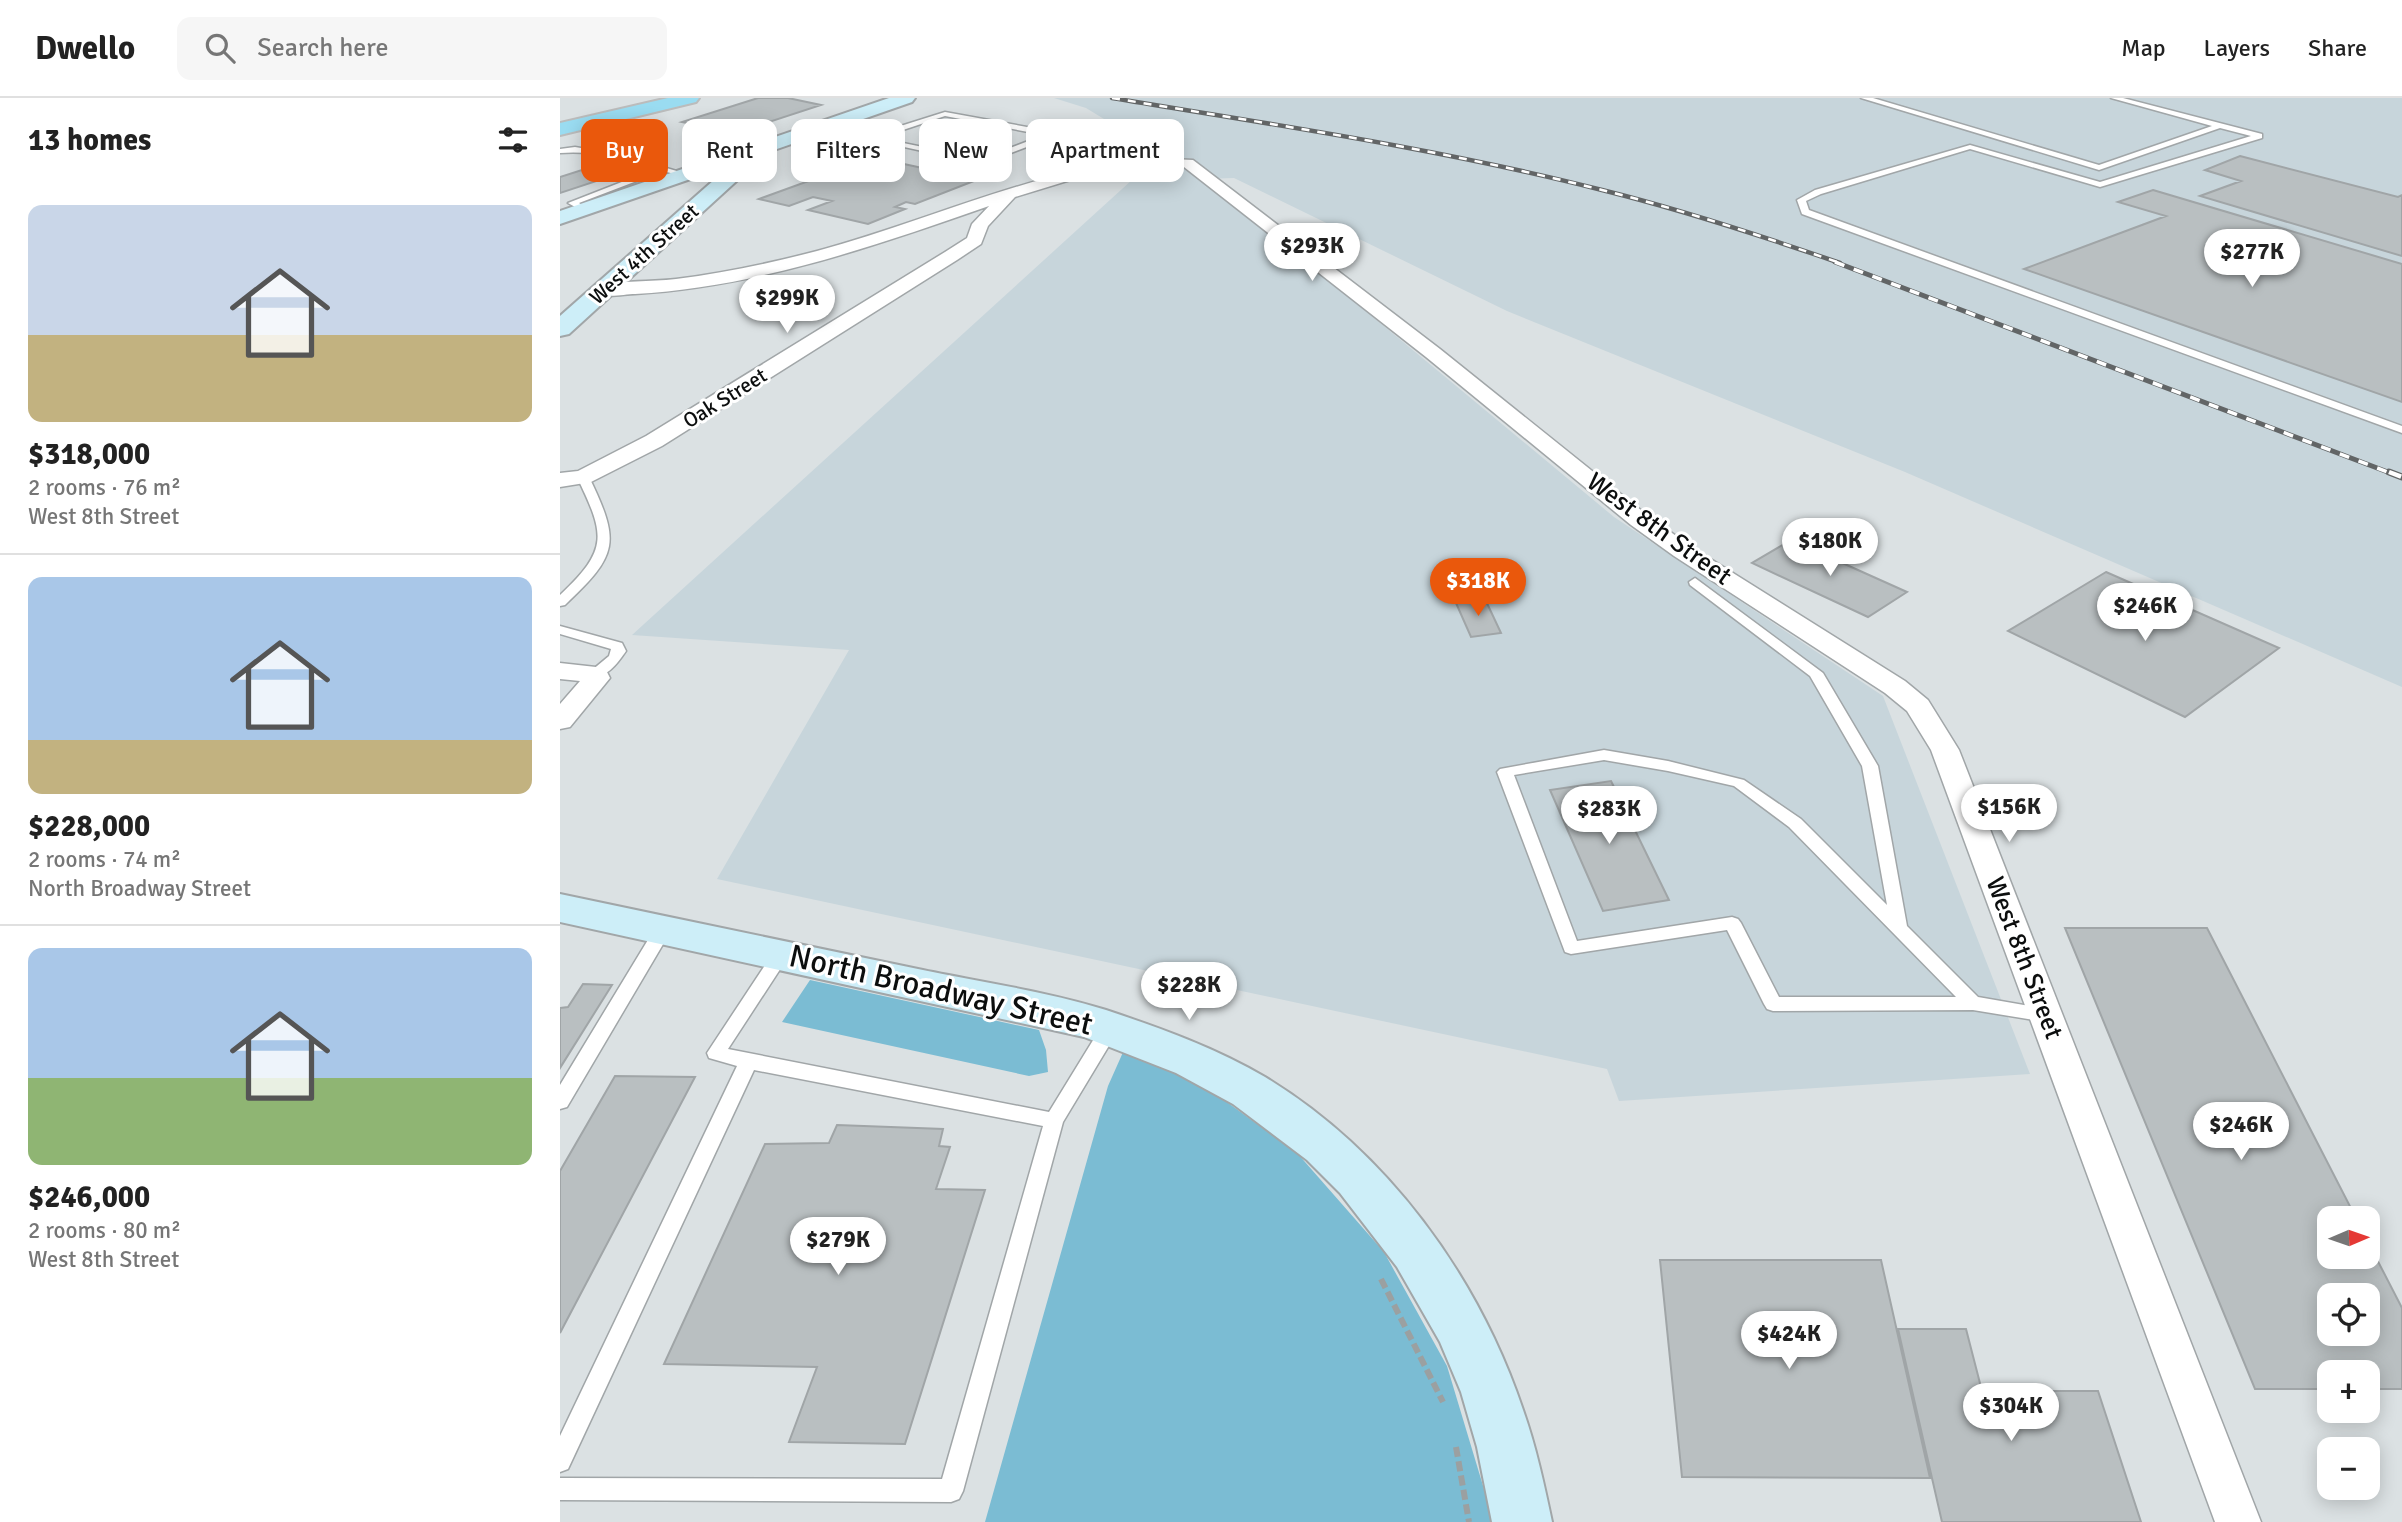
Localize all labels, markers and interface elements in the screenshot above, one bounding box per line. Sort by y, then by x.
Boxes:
search box [177,17,667,80]
text: Dwello [35,28,135,69]
icon: search [201,29,239,67]
text: Search here [257,32,388,64]
text: Map [2121,33,2166,63]
text: Layers [2204,33,2270,63]
text: Share [2308,33,2367,63]
chip: Buy [581,119,668,182]
chip: Rent [682,119,777,182]
chip: Filters [791,119,905,182]
chip: New [919,119,1012,182]
chip: Apartment [1026,119,1184,182]
icon: filters [494,121,532,159]
text: 13 homes [28,122,151,159]
street label: West 4th Street [584,198,704,310]
pin: $293K [1263,223,1361,283]
pin: $277K [2203,230,2301,289]
text: $293K [1280,231,1344,260]
text: $277K [2220,237,2284,266]
icon: home [217,250,343,376]
pin: $299K [738,275,836,335]
text: $299K [755,283,819,312]
street label: Oak Street [678,362,772,434]
text: $318,000 [28,436,150,473]
street label: West 8th Street [1580,466,1738,592]
text: 2 rooms · 76 m² [28,473,181,502]
text: West 8th Street [28,502,179,531]
pin: $180K [1781,518,1879,578]
text: $180K [1798,526,1862,555]
pin: $318K [1429,559,1527,618]
text: $318K [1446,566,1510,595]
pin: $246K [2096,584,2194,643]
text: $246K [2113,591,2177,620]
icon: home [217,622,343,748]
pin: $156K [1960,784,2058,844]
pin: $283K [1560,786,1658,846]
text: $156K [1977,792,2041,821]
text: $283K [1577,794,1641,823]
text: $228,000 [28,808,150,845]
text: 2 rooms · 74 m² [28,845,181,874]
street label: West 8th Street [1978,872,2070,1044]
text: North Broadway Street [28,874,251,903]
street label: North Broadway Street [785,936,1097,1044]
pin: $228K [1140,962,1238,1022]
text: $228K [1157,970,1221,999]
icon: home [217,993,343,1119]
pin: $246K [2192,1102,2290,1162]
text: $246K [2209,1110,2273,1139]
text: $246,000 [28,1179,150,1216]
north arrow [2317,1206,2380,1269]
map controls [2317,1206,2380,1500]
text: 2 rooms · 80 m² [28,1216,181,1245]
pin: $279K [789,1218,887,1277]
text: $279K [806,1225,870,1254]
text: West 8th Street [28,1245,179,1274]
button: locate [2317,1283,2380,1346]
pin: $424K [1740,1312,1838,1371]
text: $424K [1757,1319,1821,1348]
button: + [2317,1360,2380,1423]
pin: $304K [1962,1384,2060,1443]
text: $304K [1979,1391,2043,1420]
button: − [2317,1437,2380,1500]

